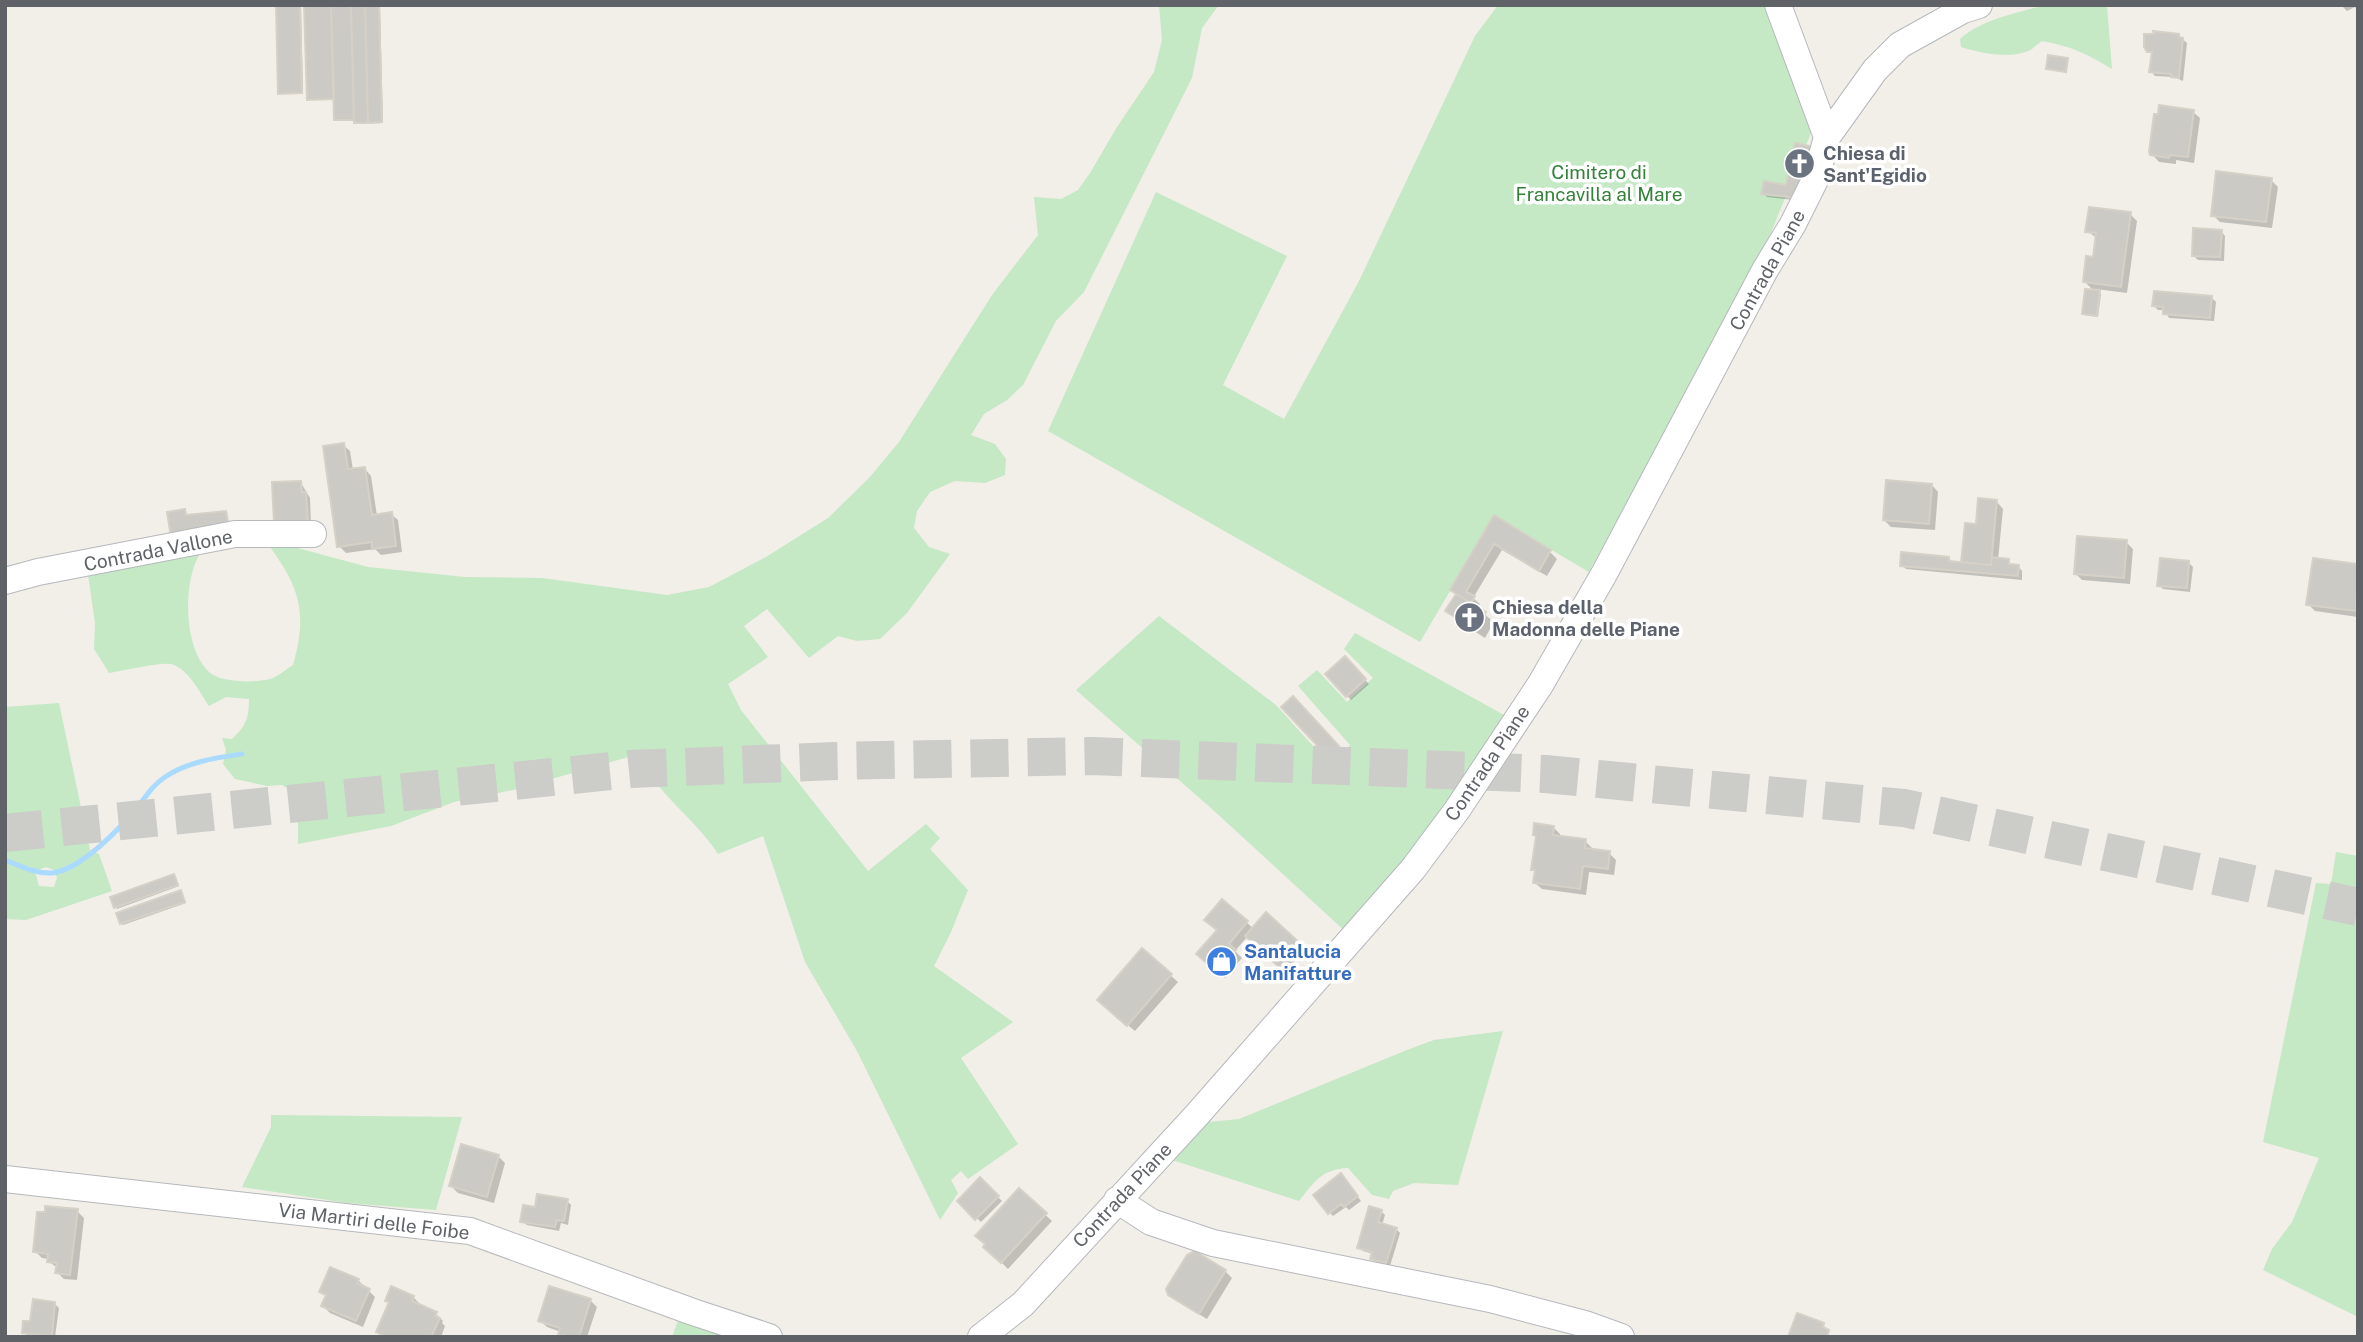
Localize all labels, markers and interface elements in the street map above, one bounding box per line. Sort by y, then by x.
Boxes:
place label: Chiesa di Sant'Egidio [1823,142,1927,186]
church icon: Chiesa di Sant'Egidio [1783,147,1817,181]
park label: Cimitero di Francavilla al Mare [1515,161,1683,205]
street label: Contrada Piane [1725,206,1809,334]
street label: Contrada Vallone [82,525,234,575]
place label: Chiesa della Madonna delle Piane [1492,596,1680,640]
church icon: Chiesa della Madonna delle Piane [1452,601,1486,635]
street label: Contrada Piane [1440,701,1534,825]
place label: Santalucia Manifatture [1244,940,1352,984]
shop icon: Santalucia Manifatture [1204,945,1238,979]
street label: Contrada Piane [1068,1138,1176,1252]
street label: Via Martiri delle Foibe [277,1198,471,1244]

